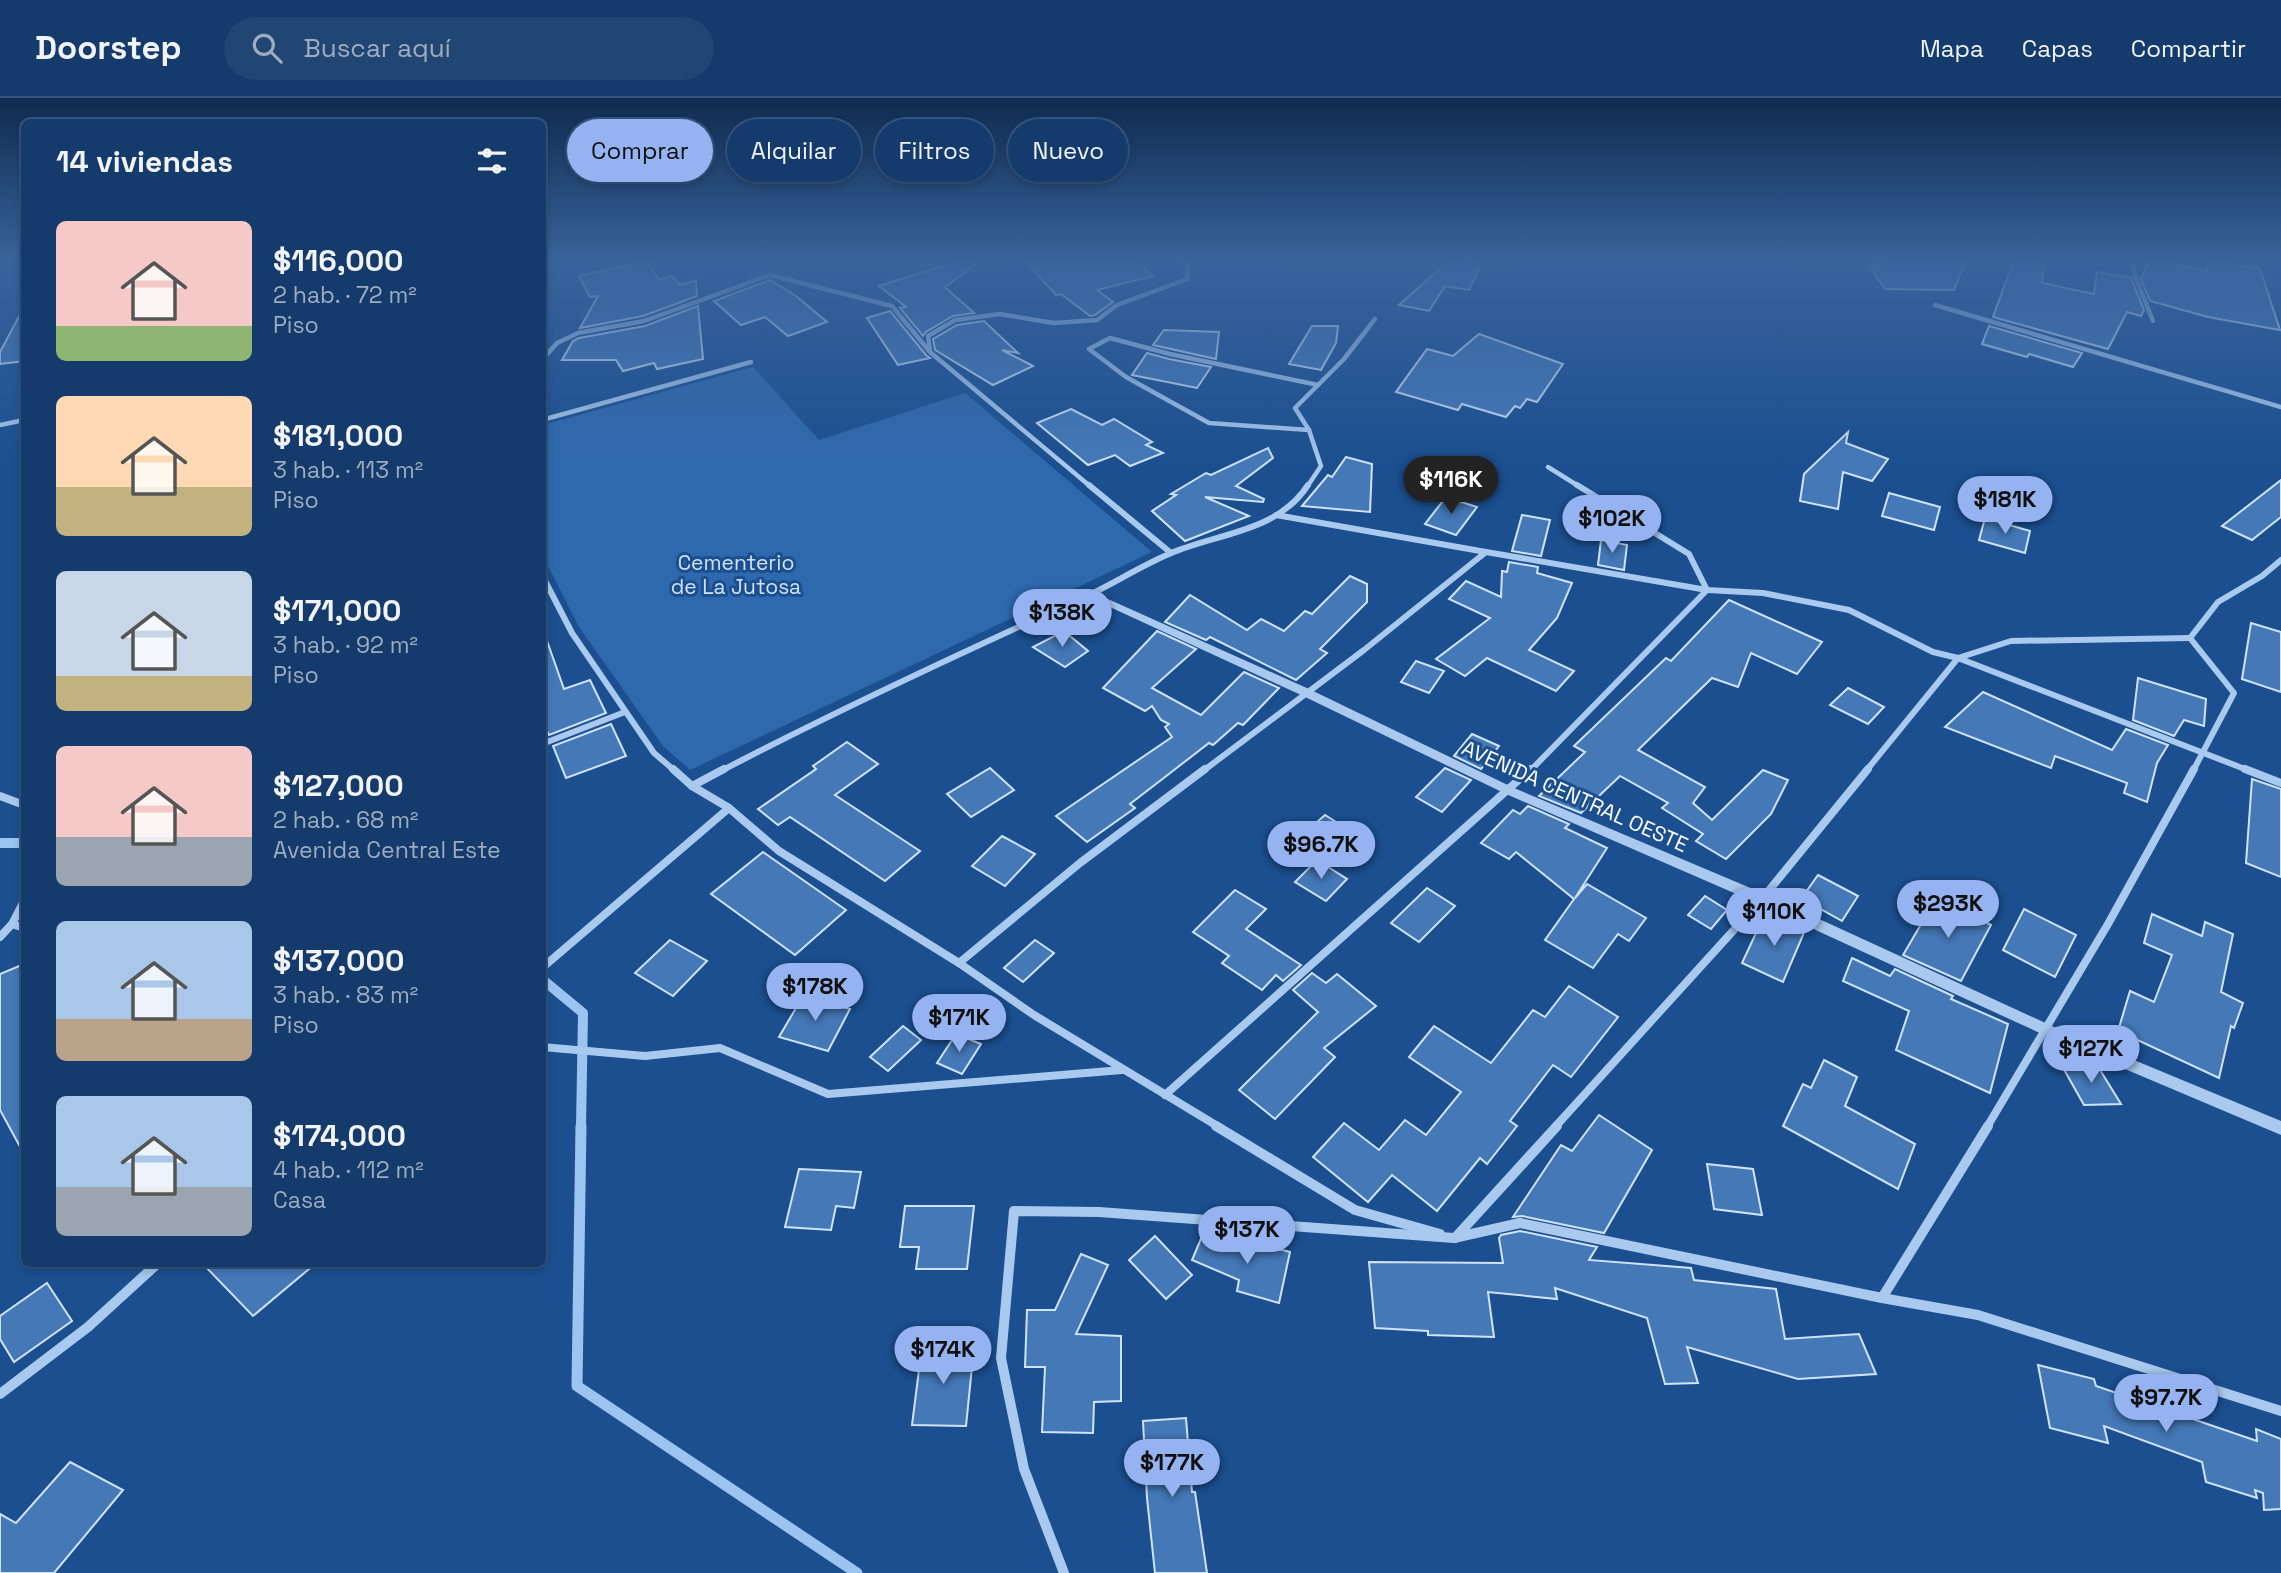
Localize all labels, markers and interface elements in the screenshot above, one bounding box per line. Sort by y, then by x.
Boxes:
search box [224,17,714,80]
text: Doorstep [35,27,182,69]
icon: search [248,29,286,67]
text: Buscar aquí [304,31,451,65]
text: Mapa [1920,33,1984,64]
text: Capas [2022,33,2093,64]
text: Compartir [2131,33,2246,64]
chip: Comprar [567,119,713,182]
chip: Alquilar [727,119,861,182]
chip: Filtros [875,119,994,182]
chip: Nuevo [1008,119,1128,182]
text: 14 viviendas [56,142,233,181]
icon: filters [473,142,511,180]
text: $116,000 [273,241,404,280]
icon: home [112,249,196,333]
text: 2 hab. · 72 m² [273,280,417,310]
text: Piso [273,310,319,340]
text: $181,000 [273,416,403,455]
icon: home [112,424,196,508]
text: 3 hab. · 113 m² [273,455,423,485]
pin: $116K [1402,456,1500,516]
text: $116K [1419,464,1483,494]
pin: $181K [1956,476,2054,536]
text: $181K [1974,484,2036,514]
text: Piso [273,485,319,515]
pin: $102K [1563,496,1661,555]
text: $102K [1578,503,1646,533]
park label: Cementerio de La Jutosa [671,549,801,600]
pin: $138K [1013,589,1111,649]
text: $171,000 [273,591,401,630]
text: $138K [1029,597,1095,627]
icon: home [112,599,196,683]
text: 3 hab. · 92 m² [273,630,418,660]
text: Piso [273,660,319,690]
street label: AVENIDA CENTRAL OESTE [1458,734,1692,858]
text: $127,000 [273,766,404,805]
icon: home [112,774,196,858]
text: 2 hab. · 68 m² [273,805,418,835]
pin: $96.7K [1264,822,1378,881]
text: $96.7K [1283,829,1359,859]
text: Avenida Central Este [273,835,501,865]
pin: $293K [1899,880,1997,940]
pin: $110K [1725,888,1823,948]
text: $293K [1913,888,1983,918]
text: $110K [1742,896,1806,926]
text: $137,000 [273,941,404,980]
icon: home [112,949,196,1033]
pin: $178K [766,964,864,1023]
text: $178K [782,971,848,1001]
text: 3 hab. · 83 m² [273,980,418,1010]
pin: $171K [910,995,1008,1054]
text: $171K [928,1002,990,1032]
text: Piso [273,1010,319,1040]
pin: $127K [2042,1026,2140,1085]
text: $127K [2059,1033,2123,1063]
text: $174,000 [273,1116,406,1155]
icon: home [112,1124,196,1208]
text: 4 hab. · 112 m² [273,1155,424,1185]
text: Casa [273,1185,326,1215]
pin: $137K [1198,1206,1296,1266]
text: $137K [1214,1214,1280,1244]
pin: $174K [894,1326,992,1386]
text: $174K [910,1334,976,1364]
pin: $97.7K [2109,1374,2223,1434]
text: $97.7K [2130,1382,2202,1412]
pin: $177K [1123,1440,1221,1499]
text: $177K [1140,1447,1204,1477]

